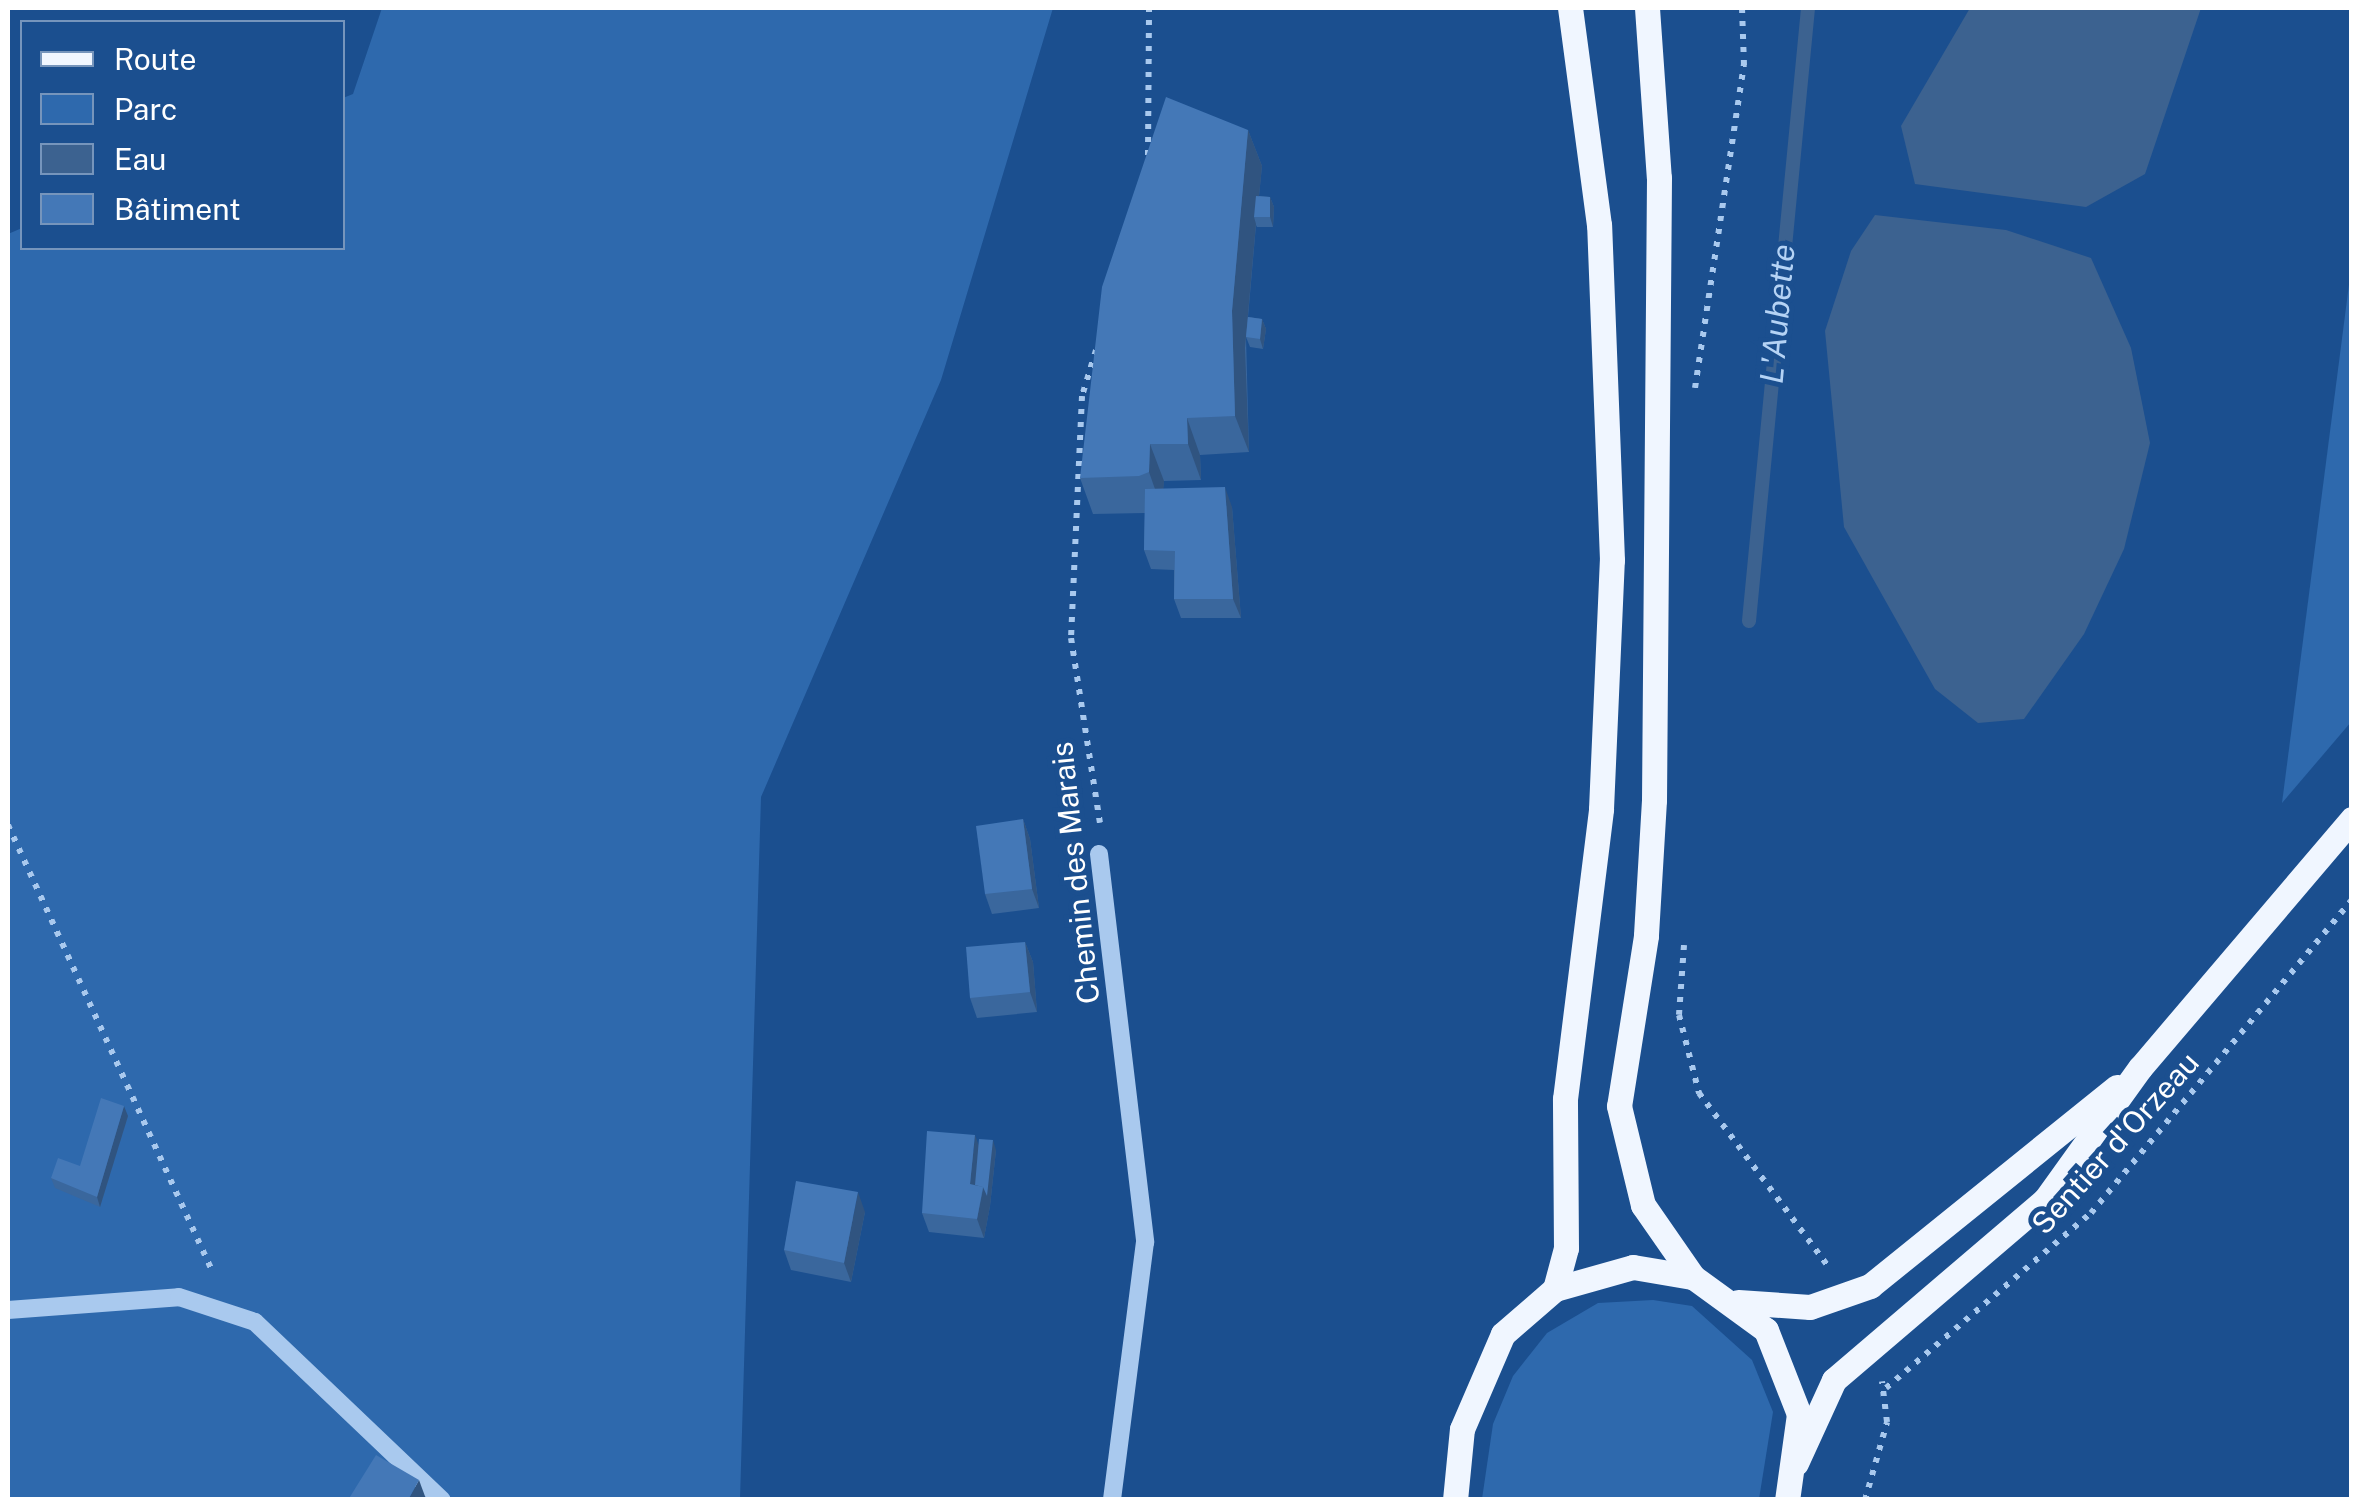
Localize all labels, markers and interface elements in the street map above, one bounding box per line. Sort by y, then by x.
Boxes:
legend [20,20,345,250]
text: Route [114,41,196,77]
text: Parc [114,91,177,127]
text: Eau [114,141,166,177]
text: Bâtiment [114,191,241,227]
water label: L'Aubette [1753,243,1803,385]
street label: Chemin des Marais [1043,740,1107,1006]
street label: Sentier d'Orzeau [2024,1044,2206,1242]

